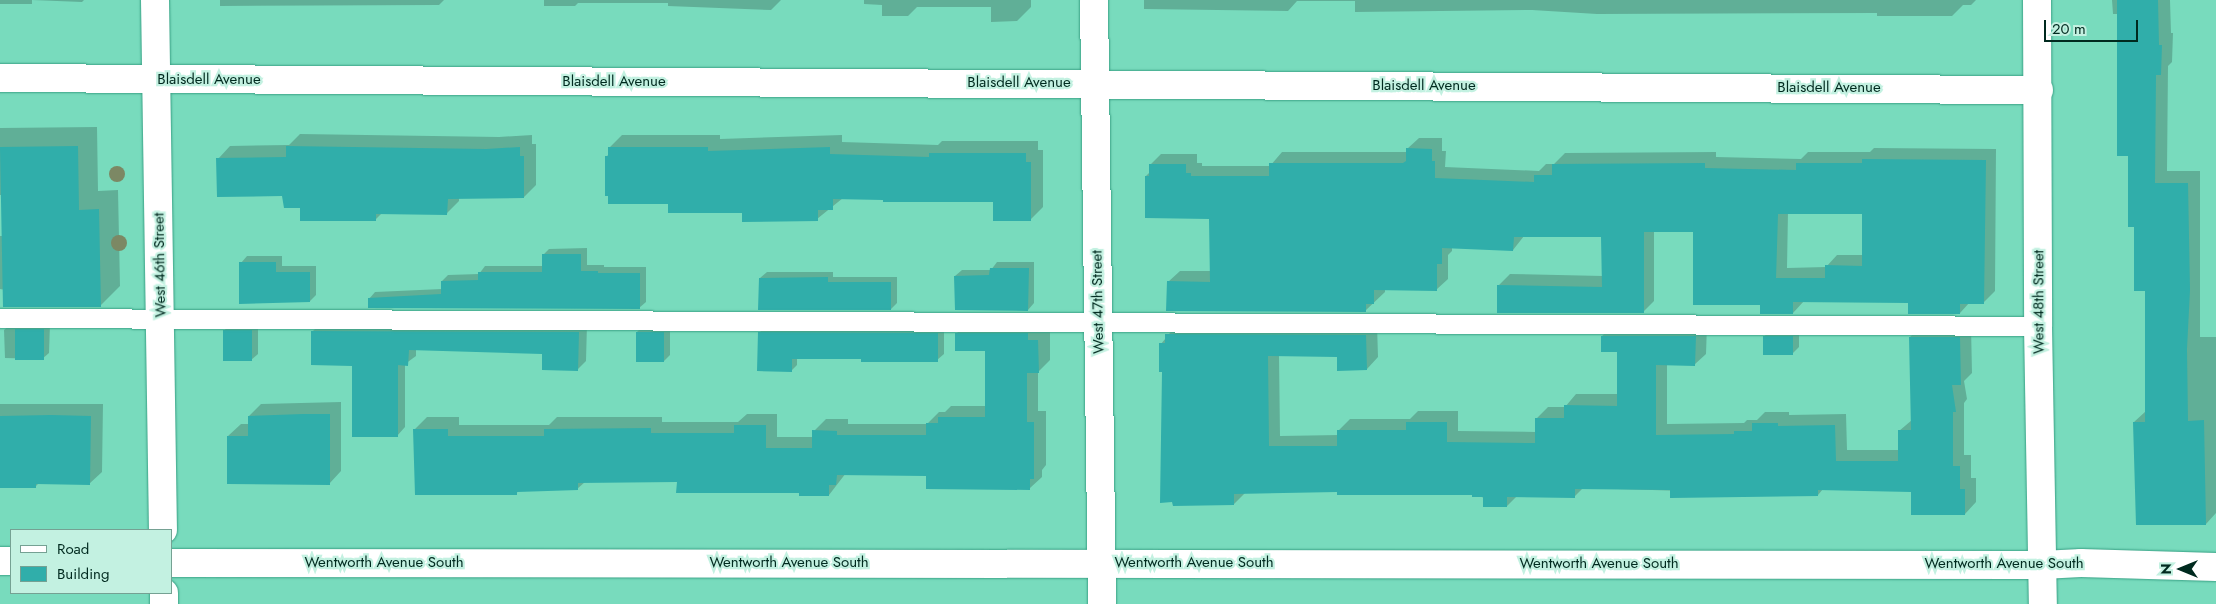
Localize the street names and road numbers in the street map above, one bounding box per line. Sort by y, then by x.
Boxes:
street label: Blaisdell Avenue [157,71,261,89]
street label: Blaisdell Avenue [562,73,666,91]
street label: Blaisdell Avenue [967,74,1071,92]
street label: Blaisdell Avenue [1372,77,1476,95]
street label: Blaisdell Avenue [1777,79,1881,97]
street label: West 46th Street [150,213,170,317]
street label: West 47th Street [1088,250,1108,354]
street label: West 48th Street [2030,250,2048,354]
street label: Wentworth Avenue South [304,554,464,572]
street label: Wentworth Avenue South [709,554,869,572]
street label: Wentworth Avenue South [1114,554,1274,572]
street label: Wentworth Avenue South [1519,555,1679,573]
street label: Wentworth Avenue South [1924,555,2084,573]

